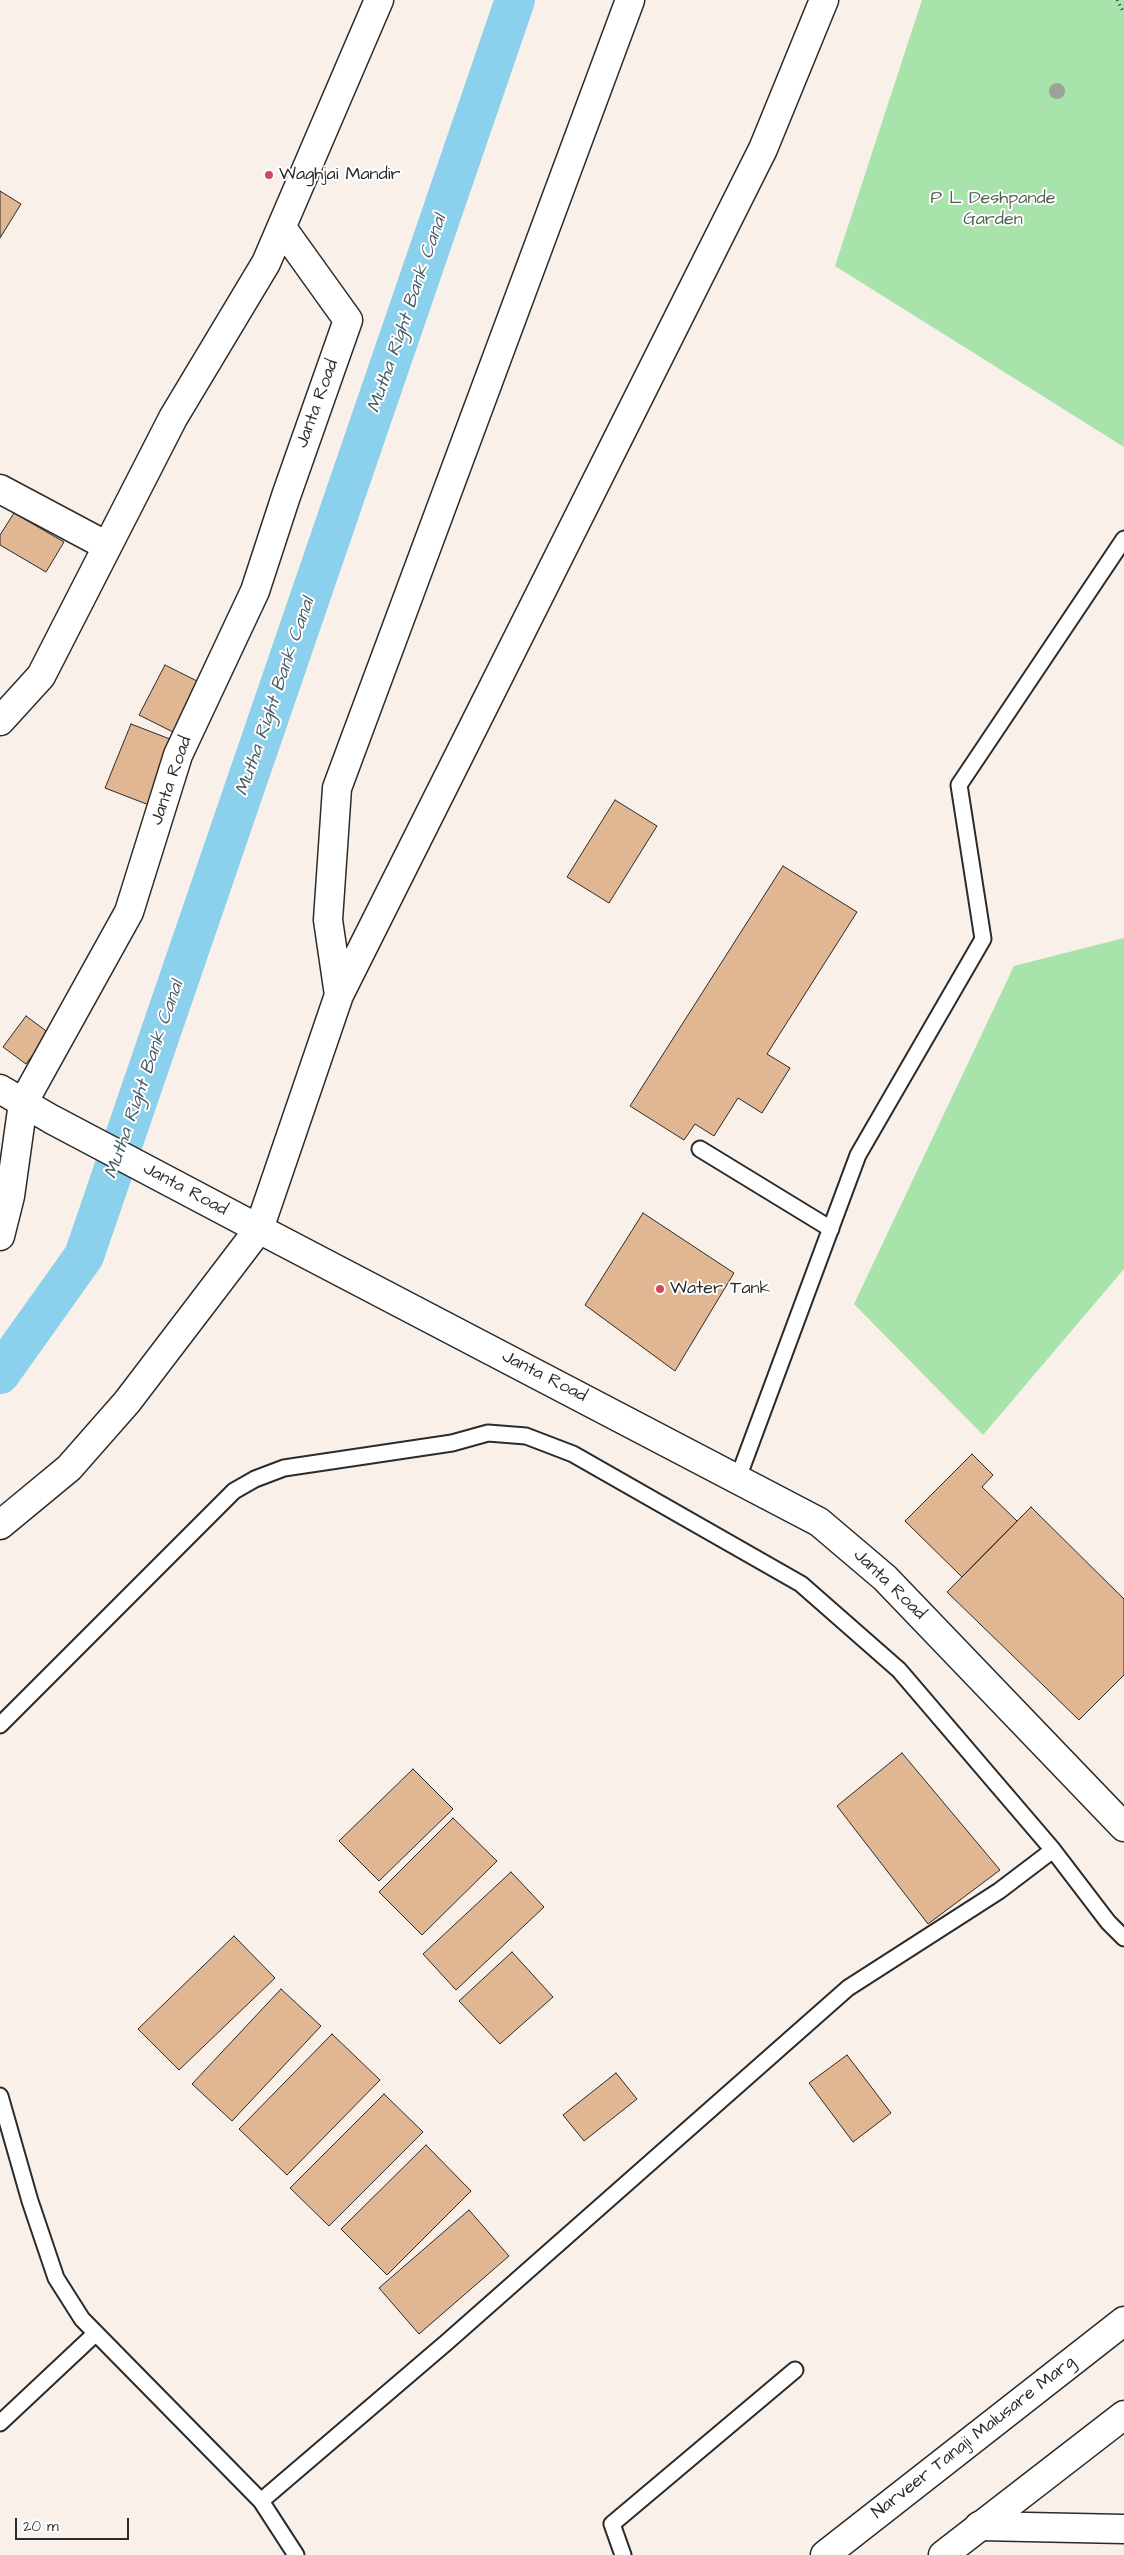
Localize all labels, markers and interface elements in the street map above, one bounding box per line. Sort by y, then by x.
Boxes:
place label: Waghjai Mandir [279,164,400,186]
marker: Waghjai Mandir [263,169,275,181]
park label: P L Deshpande Garden [931,188,1055,230]
water label: Mutha Right Bank Canal [363,212,453,416]
street label: Janta Road [292,357,344,451]
water label: Mutha Right Bank Canal [231,595,321,799]
street label: Janta Road [147,734,197,828]
water label: Mutha Right Bank Canal [100,978,190,1182]
street label: Janta Road [139,1159,231,1221]
place label: Water Tank [670,1278,771,1300]
marker: Water Tank [654,1283,666,1295]
street label: Janta Road [498,1346,590,1408]
street label: Janta Road [848,1545,930,1625]
street label: Narveer Tanaji Malusare Marg [868,2352,1080,2524]
scale bar [18,2508,131,2540]
text: 20 m [23,2516,59,2537]

